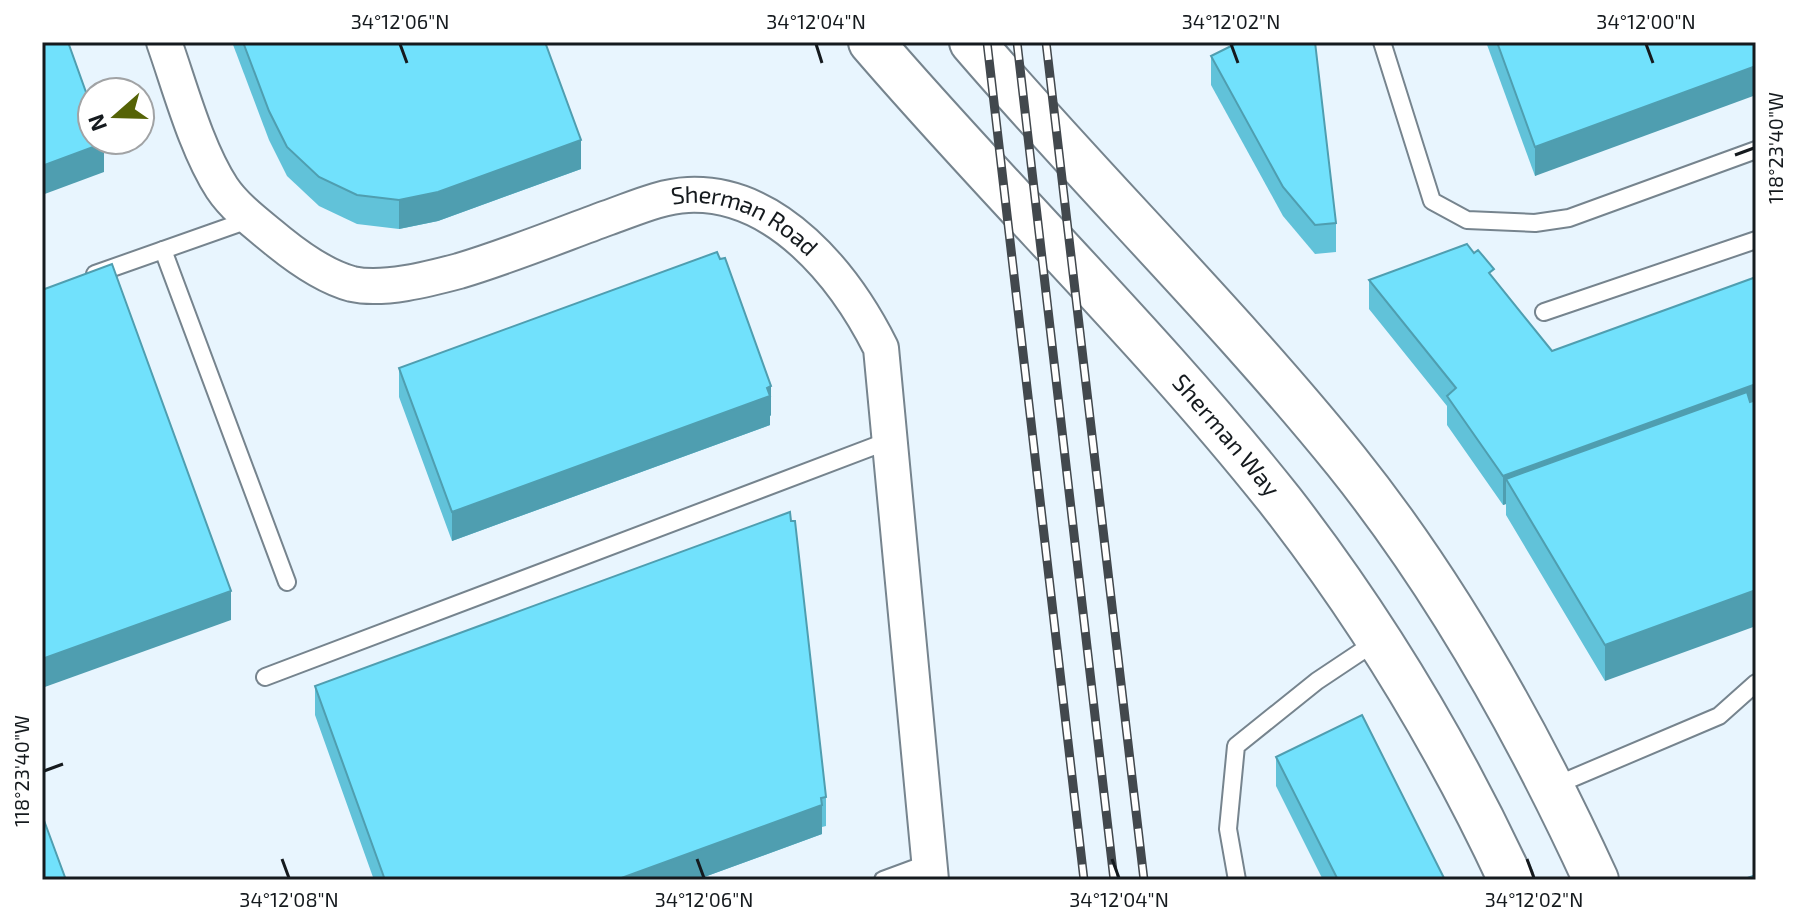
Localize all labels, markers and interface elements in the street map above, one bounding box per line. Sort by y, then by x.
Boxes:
text: 34°12'06"N [351,9,449,33]
text: 34°12'04"N [766,9,866,33]
text: 34°12'02"N [1182,9,1280,33]
text: 34°12'00"N [1596,9,1696,33]
north arrow [76,76,156,156]
text: 118°23'40"W [1763,92,1787,204]
text: N [81,111,111,135]
street label: Sherman Road [669,179,825,261]
street label: Sherman Way [1167,367,1287,502]
text: 118°23'40"W [9,715,33,827]
text: 34°12'08"N [239,887,339,911]
text: 34°12'06"N [655,887,753,911]
text: 34°12'04"N [1069,887,1169,911]
text: 34°12'02"N [1485,887,1583,911]

